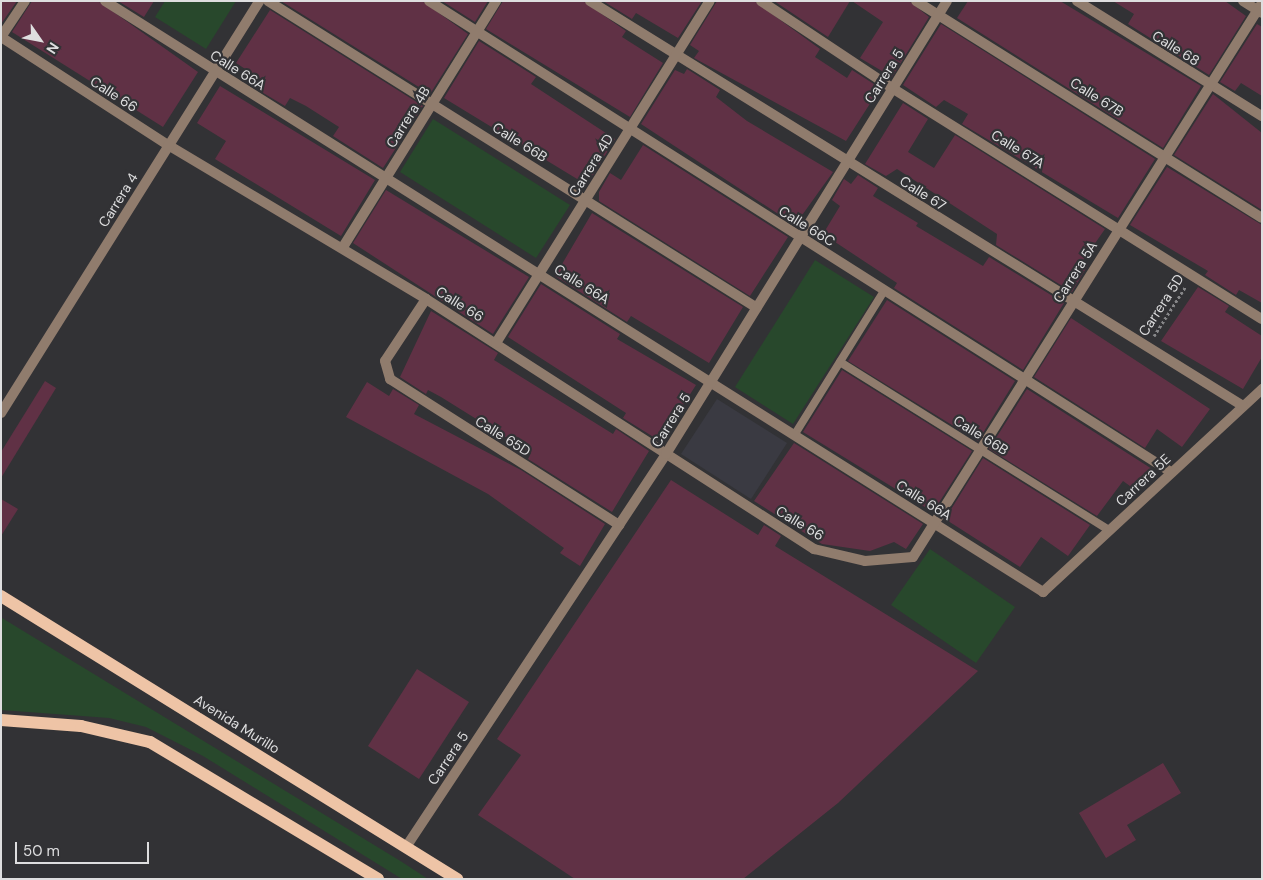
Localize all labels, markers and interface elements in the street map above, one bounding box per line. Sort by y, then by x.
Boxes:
north arrow [15,15,65,65]
street label: Calle 68 [1149,27,1203,69]
text: N [42,39,63,57]
street label: Calle 66A [207,46,269,94]
street label: Carrera 5 [861,46,907,106]
street label: Calle 66 [87,72,141,116]
street label: Calle 67B [1067,74,1127,120]
street label: Carrera 4B [383,83,433,151]
street label: Calle 66B [489,119,551,165]
street label: Calle 67A [988,126,1048,172]
street label: Carrera 4D [565,131,617,199]
street label: Carrera 4 [95,170,141,230]
street label: Calle 67 [897,172,949,214]
street label: Calle 66C [776,202,838,250]
street label: Carrera 5A [1049,238,1101,306]
street label: Calle 66A [551,260,613,308]
street label: Carrera 5D [1135,271,1187,339]
street label: Calle 66 [433,283,487,325]
street label: Carrera 5 [648,390,694,450]
street label: Calle 65D [472,412,534,460]
street label: Calle 66B [950,412,1012,458]
street label: Carrera 5E [1112,450,1174,510]
street label: Calle 66A [893,476,955,524]
street label: Calle 66 [773,502,827,544]
street label: Avenida Murillo [191,691,283,757]
street label: Carrera 5 [424,728,472,788]
scale bar [18,832,151,864]
text: 50 m [23,841,60,861]

